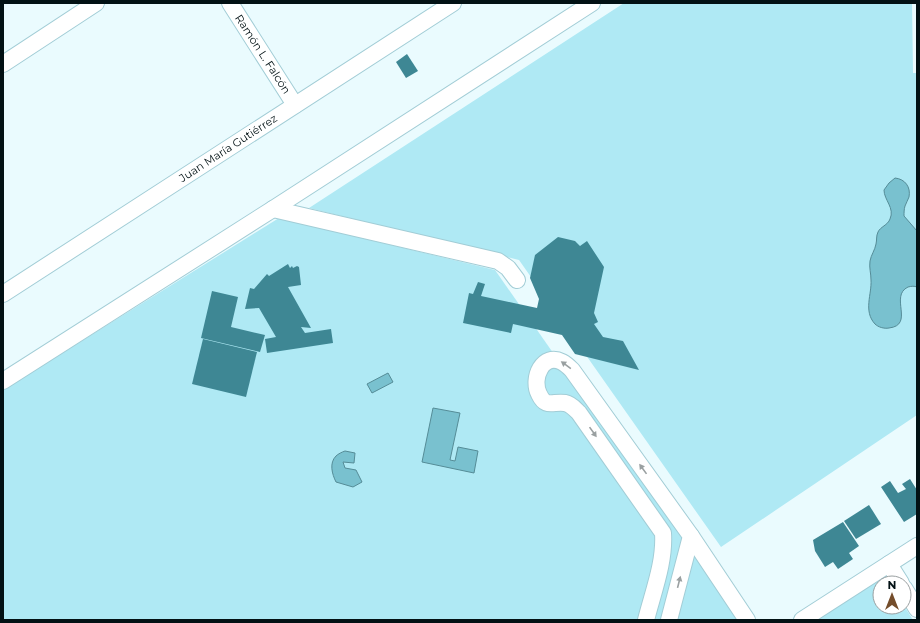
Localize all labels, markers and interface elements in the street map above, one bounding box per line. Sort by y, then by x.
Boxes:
street label: Ramón L. Falcón [232,12,294,96]
street label: Juan María Gutiérrez [175,111,280,185]
one-way arrow [560,361,571,369]
one-way arrow [589,427,597,438]
one-way arrow [639,464,647,474]
north arrow [872,575,912,615]
one-way arrow [676,576,682,588]
text: N [888,578,896,592]

